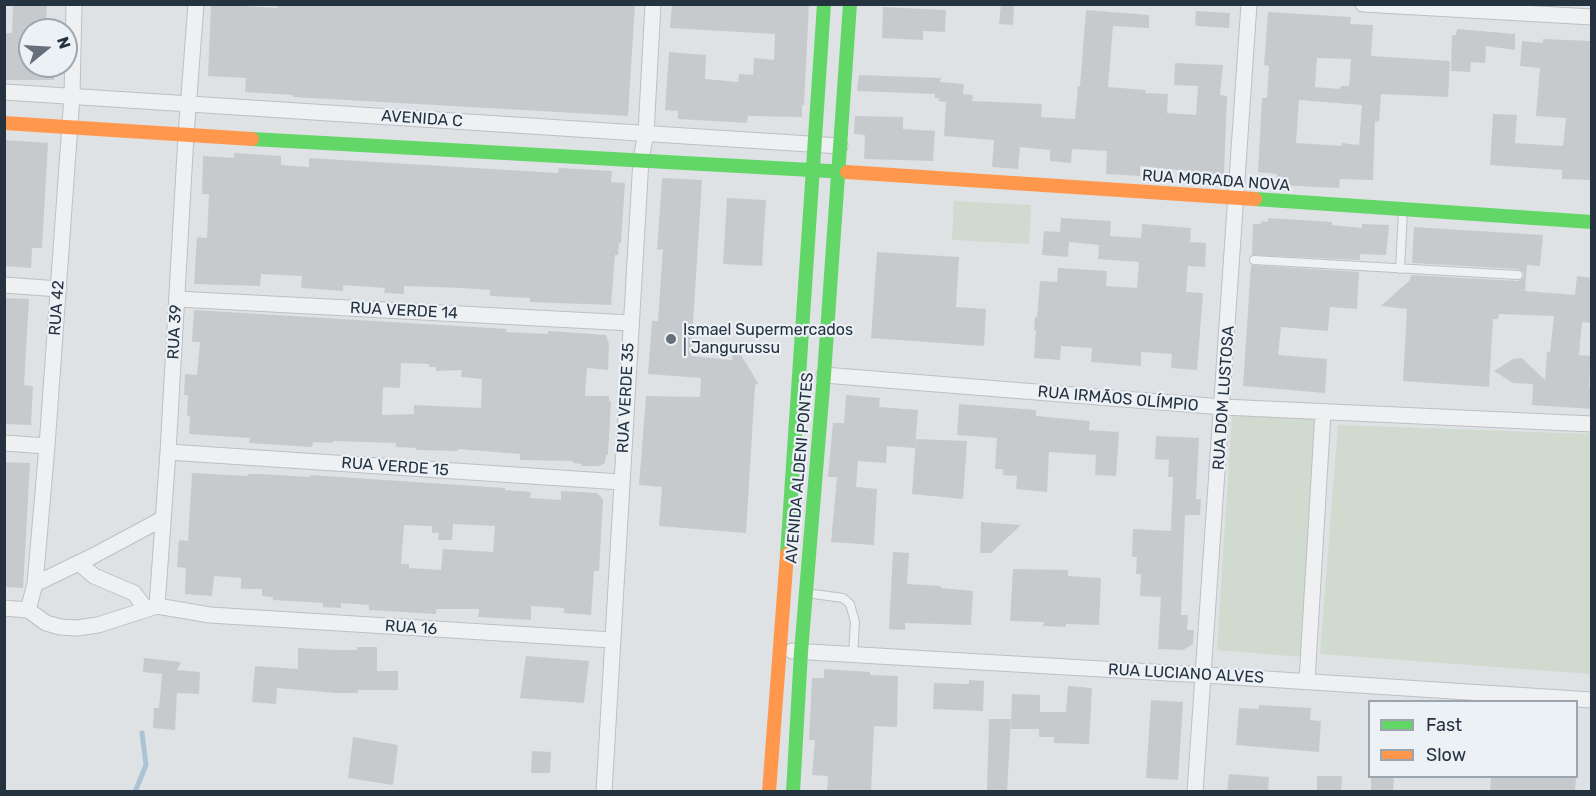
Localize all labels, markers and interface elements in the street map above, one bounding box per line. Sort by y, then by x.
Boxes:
north arrow [18,18,78,78]
text: N [53,34,75,51]
street label: AVENIDA C [381,107,463,131]
street label: RUA MORADA NOVA [1141,166,1291,196]
street label: RUA 42 [45,280,69,336]
street label: RUA VERDE 14 [349,299,459,323]
street label: RUA 39 [164,304,186,360]
place label: Ismael Supermercados | Jangurussu [683,320,853,358]
street label: RUA DOM LUSTOSA [1209,325,1239,471]
marker: Ismael Supermercados | Jangurussu [664,332,678,346]
street label: RUA VERDE 35 [614,342,638,454]
street label: AVENIDA ALDENI PONTES [782,371,818,565]
street label: RUA IRMÃOS OLÍMPIO [1037,382,1199,416]
street label: RUA VERDE 15 [341,454,449,480]
street label: RUA 16 [384,617,438,639]
street label: RUA LUCIANO ALVES [1108,660,1264,688]
legend [1368,700,1578,778]
text: Fast [1426,714,1462,736]
text: Slow [1426,744,1466,766]

